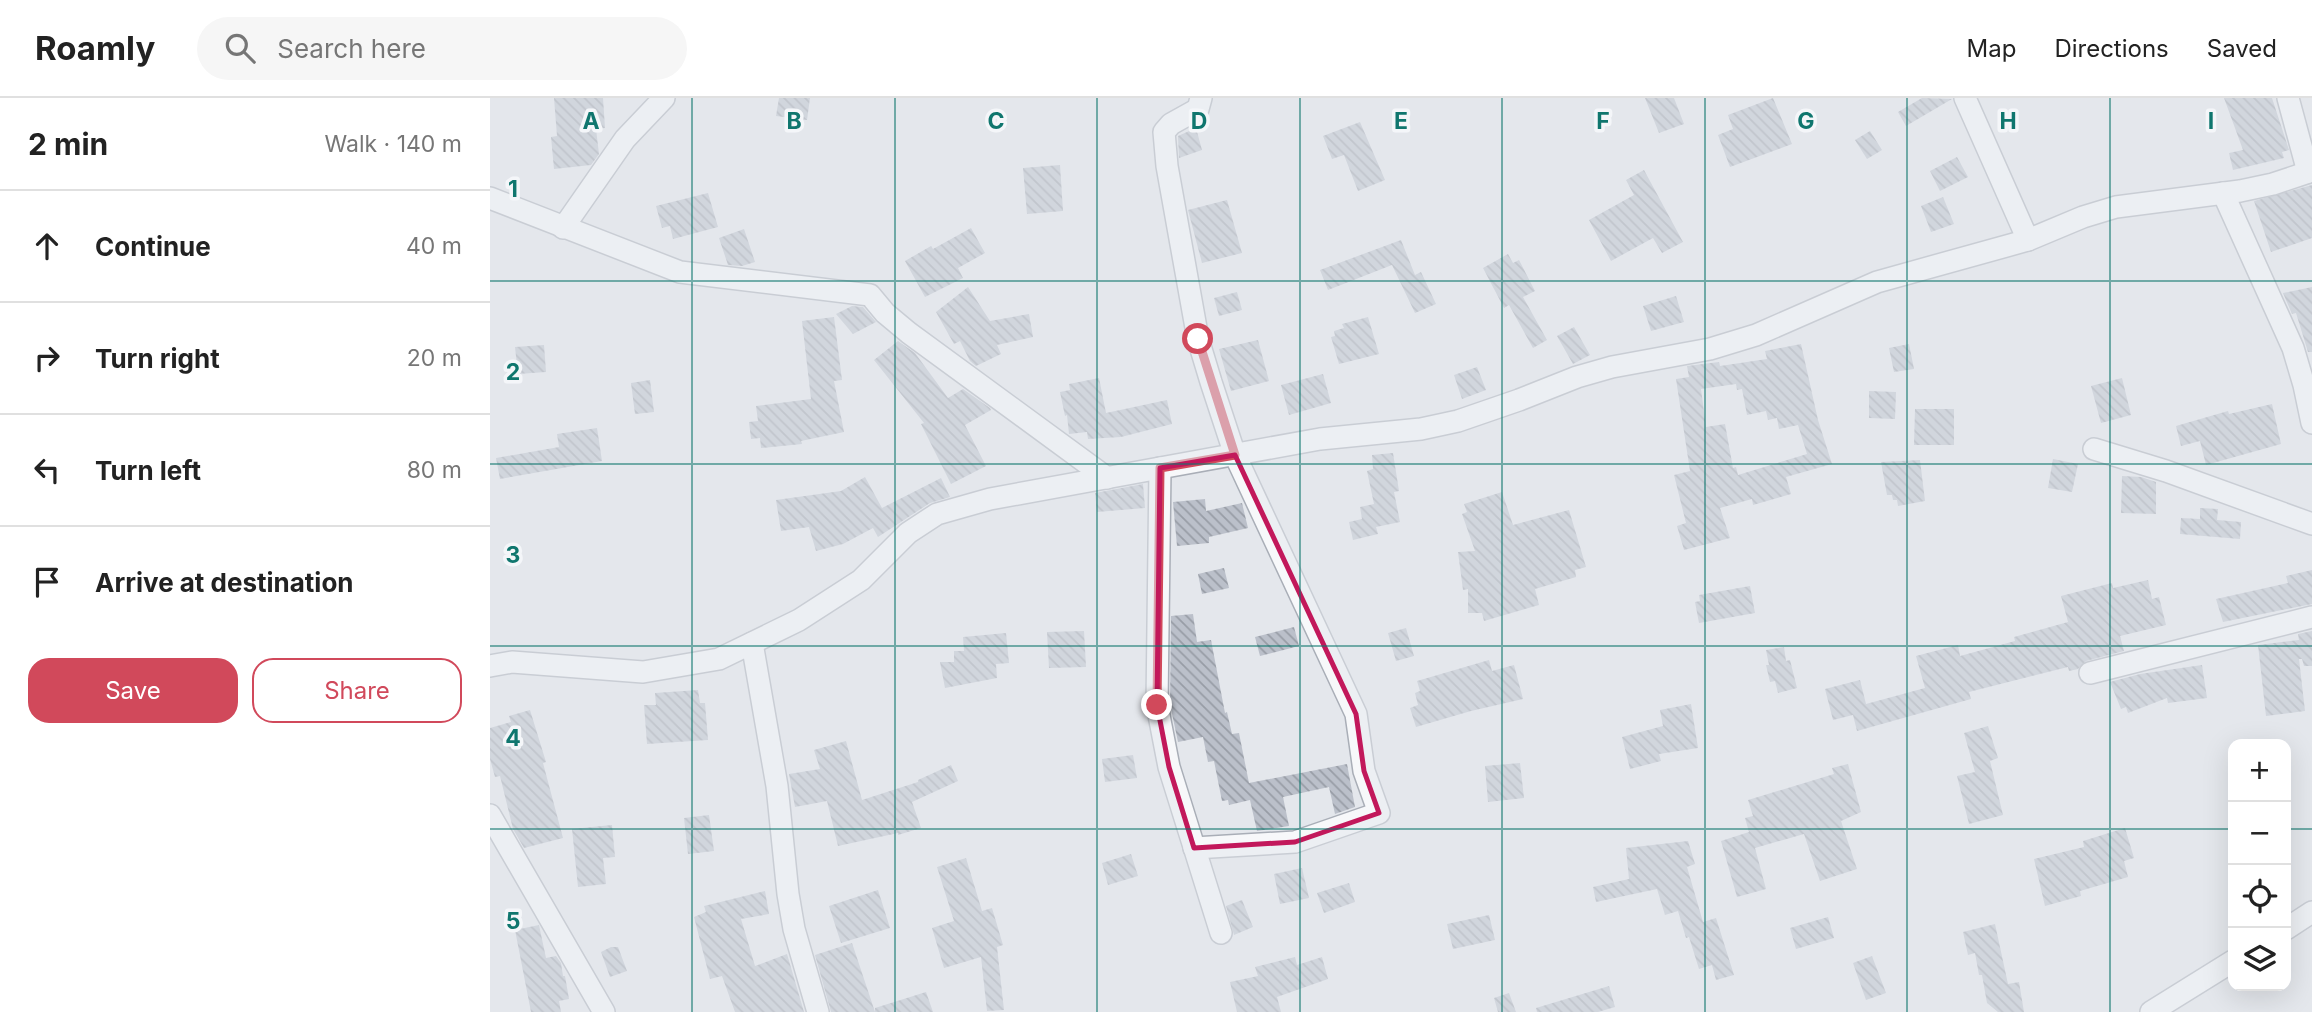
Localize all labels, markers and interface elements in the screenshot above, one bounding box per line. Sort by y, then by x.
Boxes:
search box [197,17,687,80]
text: Roamly [35,28,155,68]
icon: search [221,29,259,67]
text: Search here [277,33,426,64]
text: Map [1967,34,2016,63]
text: Directions [2054,34,2169,63]
text: Saved [2207,34,2277,63]
text: A [582,107,600,135]
text: B [786,107,802,135]
text: C [987,107,1005,135]
text: D [1191,107,1207,135]
text: E [1394,107,1408,135]
text: F [1596,107,1610,135]
text: G [1797,107,1815,135]
text: H [1999,107,2017,135]
text: I [2208,107,2214,135]
text: 2 min [28,126,108,162]
text: Walk · 140 m [324,130,462,158]
text: 1 [508,175,518,203]
icon: ahead [28,227,66,265]
text: Continue [95,231,211,262]
text: 40 m [406,232,462,260]
route start [1182,323,1213,354]
icon: right [28,339,66,377]
text: Turn right [95,343,220,374]
text: 20 m [407,344,462,372]
text: 2 [506,358,520,386]
icon: left [28,451,66,489]
text: Turn left [95,455,201,486]
text: 80 m [407,456,462,484]
text: 3 [506,541,520,569]
icon: arrive [28,563,66,601]
text: Arrive at destination [95,567,354,598]
button: Save [28,658,238,723]
button: Share [252,658,462,723]
route end [1141,689,1172,720]
text: 4 [505,724,521,752]
map controls [2228,739,2291,991]
button: + [2228,739,2291,802]
button: − [2228,802,2291,865]
button: locate [2228,865,2291,928]
text: 5 [506,907,520,935]
button: layers [2228,928,2291,991]

